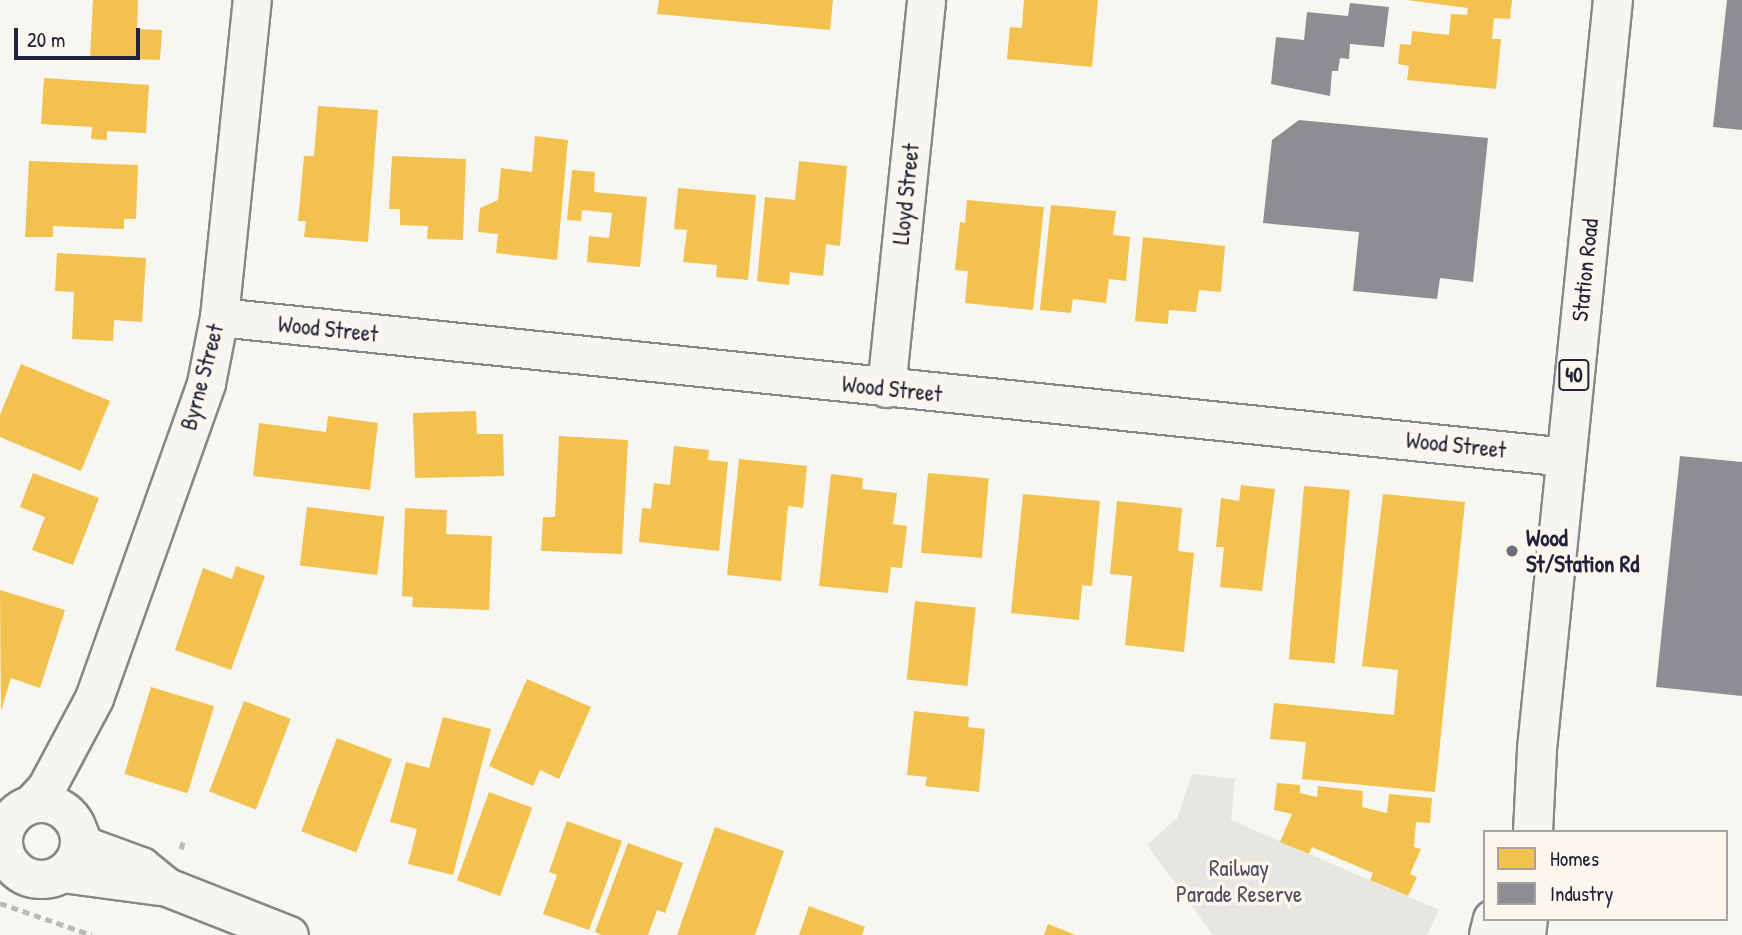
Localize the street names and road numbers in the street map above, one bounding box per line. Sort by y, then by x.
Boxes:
street label: Lloyd Street [887,142,925,246]
street label: Station Road [1566,217,1604,323]
street label: Wood Street [277,310,379,348]
street label: Byrne Street [175,321,229,433]
road number: 40 [1558,358,1590,392]
street label: Wood Street [841,370,943,408]
street label: Wood Street [1405,426,1507,464]

